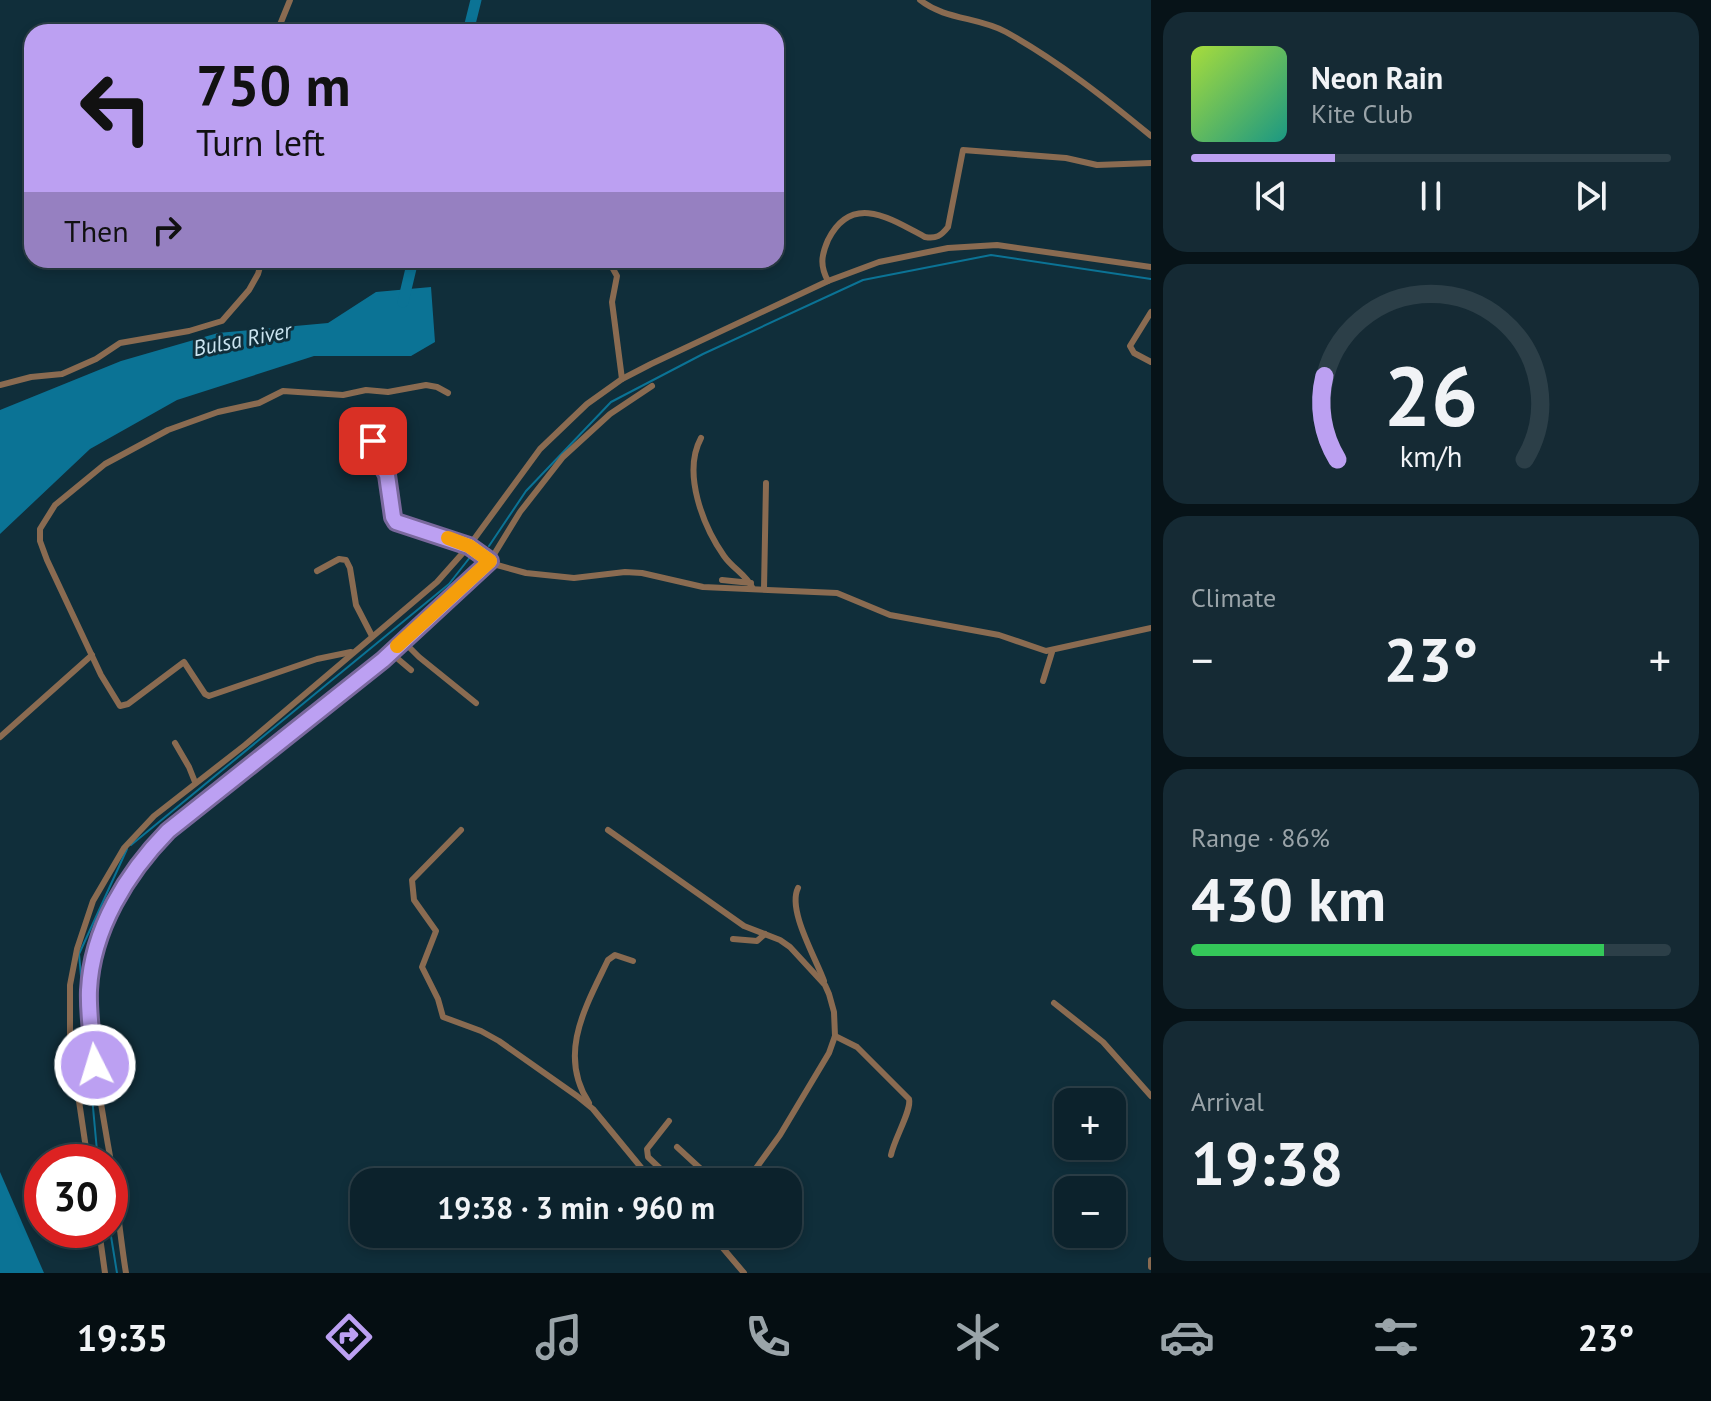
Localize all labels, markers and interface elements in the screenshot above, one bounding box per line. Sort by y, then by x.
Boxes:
text: 750 m [196,49,351,121]
icon: left [64,56,168,160]
text: Neon Rain [1311,58,1443,97]
text: Kite Club [1311,97,1413,130]
text: Turn left [196,119,325,166]
icon: previous [1249,174,1293,218]
icon: pause [1409,174,1453,218]
icon: next [1569,174,1613,218]
icon: right [145,208,189,252]
text: Then [64,211,129,250]
water label: Bulsa River [191,315,295,362]
text: 26 [1384,341,1478,449]
pin [339,407,407,475]
icon: arrive [351,419,395,463]
text: km/h [1400,438,1462,475]
text: Climate [1191,581,1276,614]
text: 23° [1384,620,1478,698]
text: − [1191,631,1213,688]
text: + [1649,631,1671,688]
text: Range · 86% [1191,821,1330,854]
text: 430 km [1191,860,1386,938]
position arrow [53,1023,137,1107]
text: Arrival [1191,1085,1264,1118]
map controls [1054,1088,1126,1248]
button: + [1054,1088,1126,1160]
text: 19:38 [1191,1124,1343,1202]
speed limit sign: 30 [24,1144,128,1248]
button: − [1054,1176,1126,1248]
text: 19:38 · 3 min · 960 m [437,1188,715,1227]
icon: directions [321,1309,377,1365]
icon: music [531,1309,587,1365]
icon: phone [740,1309,796,1365]
icon: climate [950,1309,1006,1365]
icon: car [1159,1309,1215,1365]
icon: filters [1368,1309,1424,1365]
text: 19:35 [77,1314,168,1361]
text: 23° [1578,1314,1634,1361]

